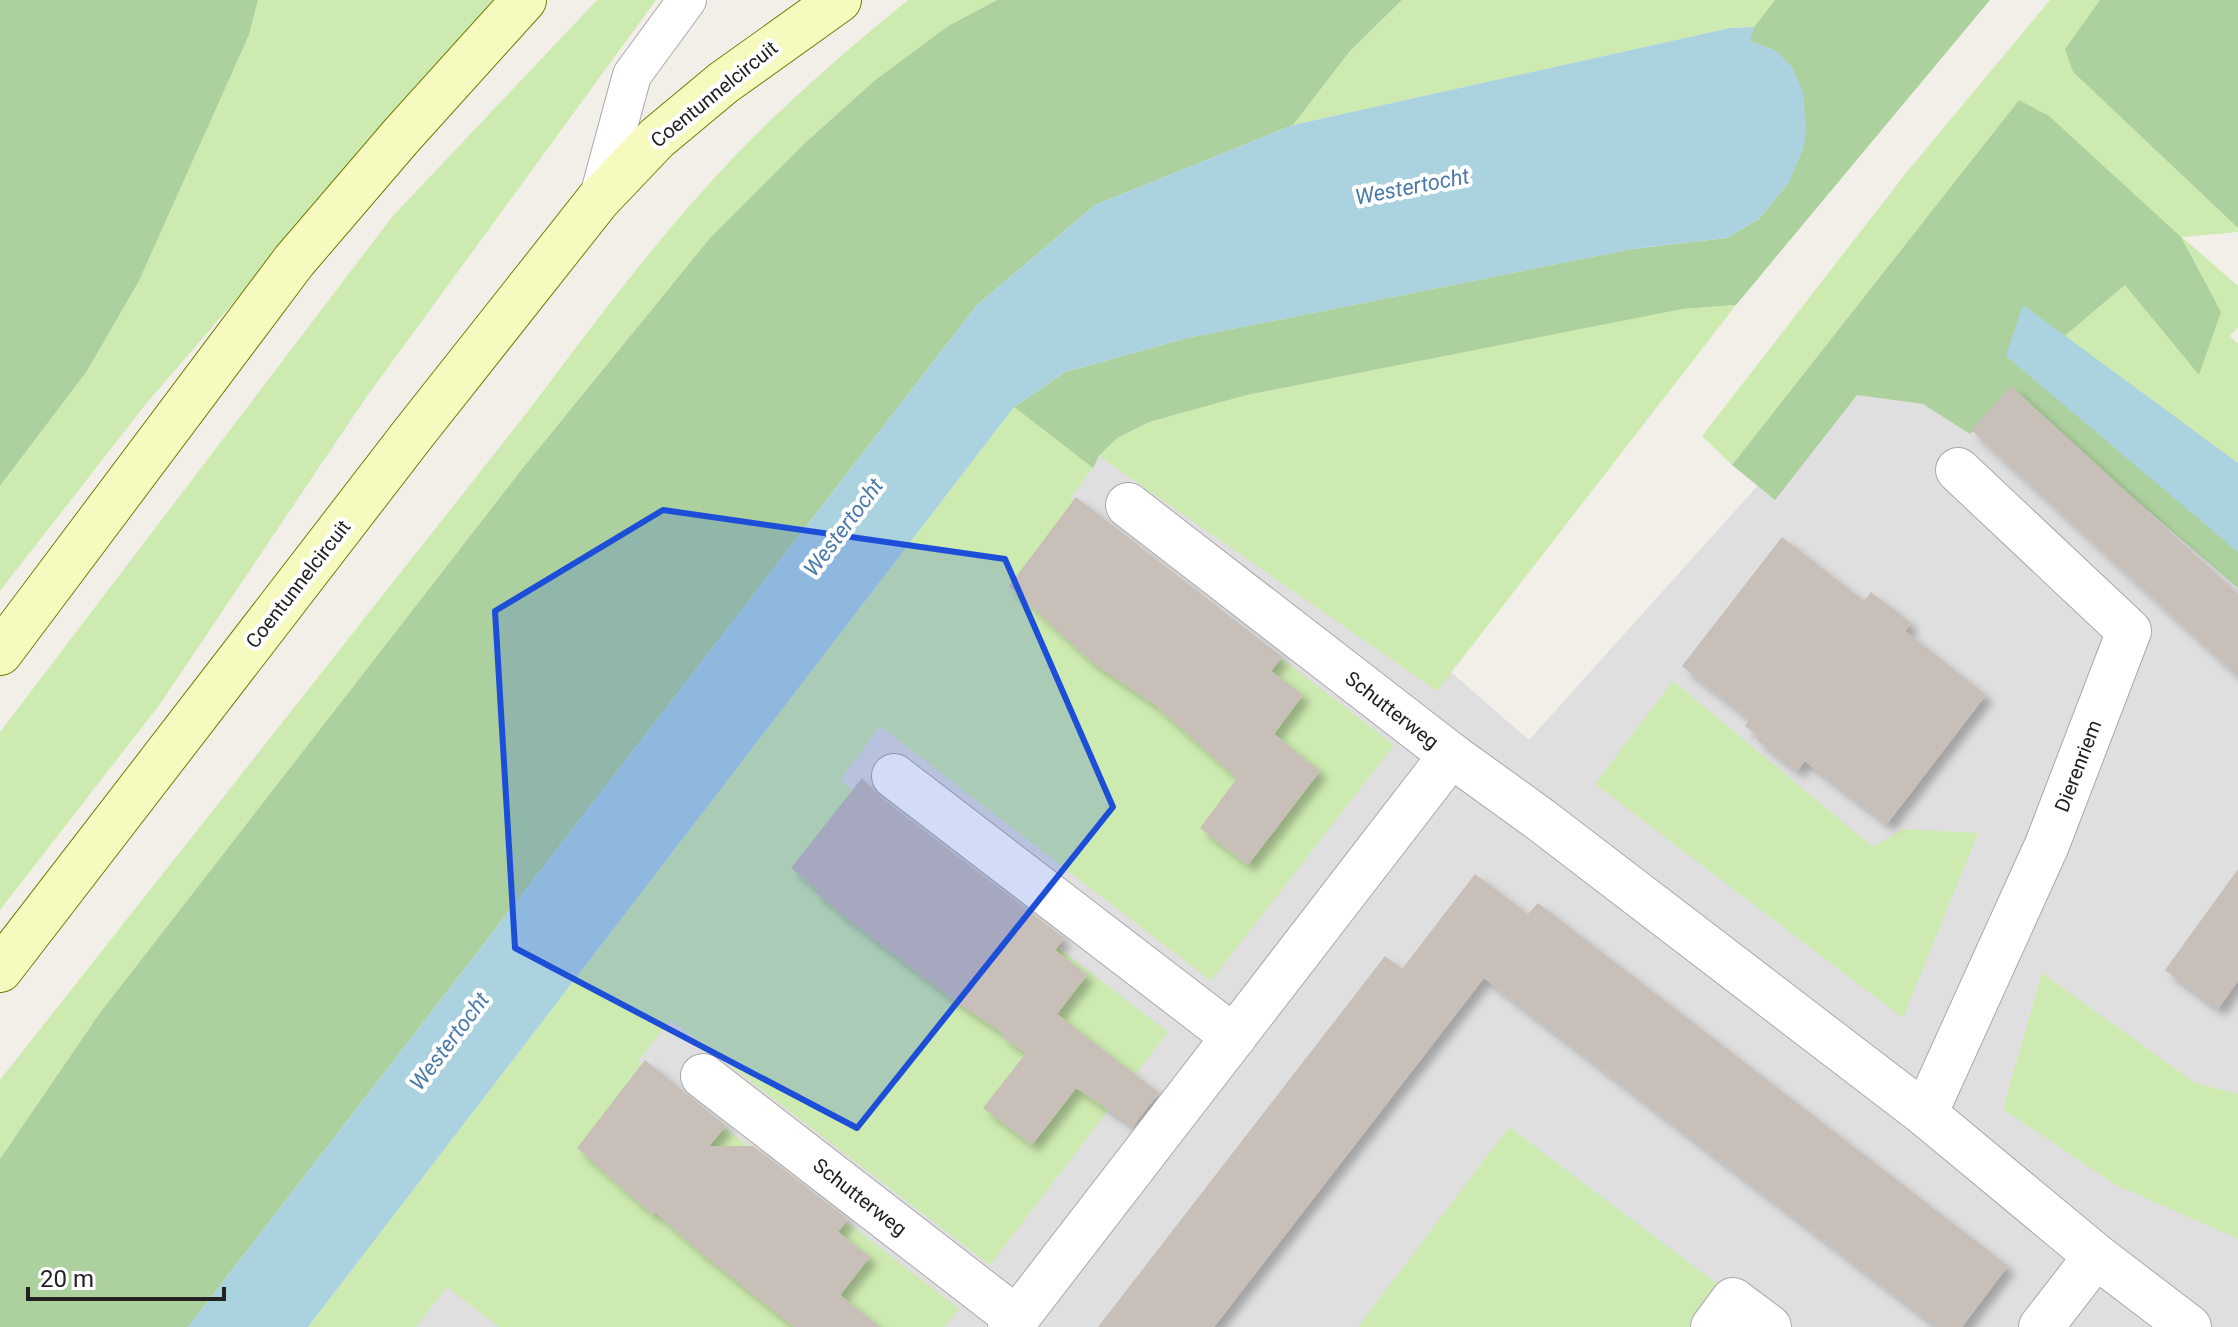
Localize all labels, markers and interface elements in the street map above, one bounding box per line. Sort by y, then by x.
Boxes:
street label: Coentunnelcircuit [646,36,782,152]
water label: Westertocht [1353,163,1472,210]
water label: Westertocht [799,473,889,581]
street label: Coentunnelcircuit [241,515,355,653]
street label: Schutterweg [1341,666,1443,754]
street label: Dierenriem [2049,717,2107,815]
water label: Westertocht [405,987,495,1095]
street label: Schutterweg [809,1153,911,1241]
scale bar [28,1251,224,1301]
text: 20 m [40,1265,94,1293]

